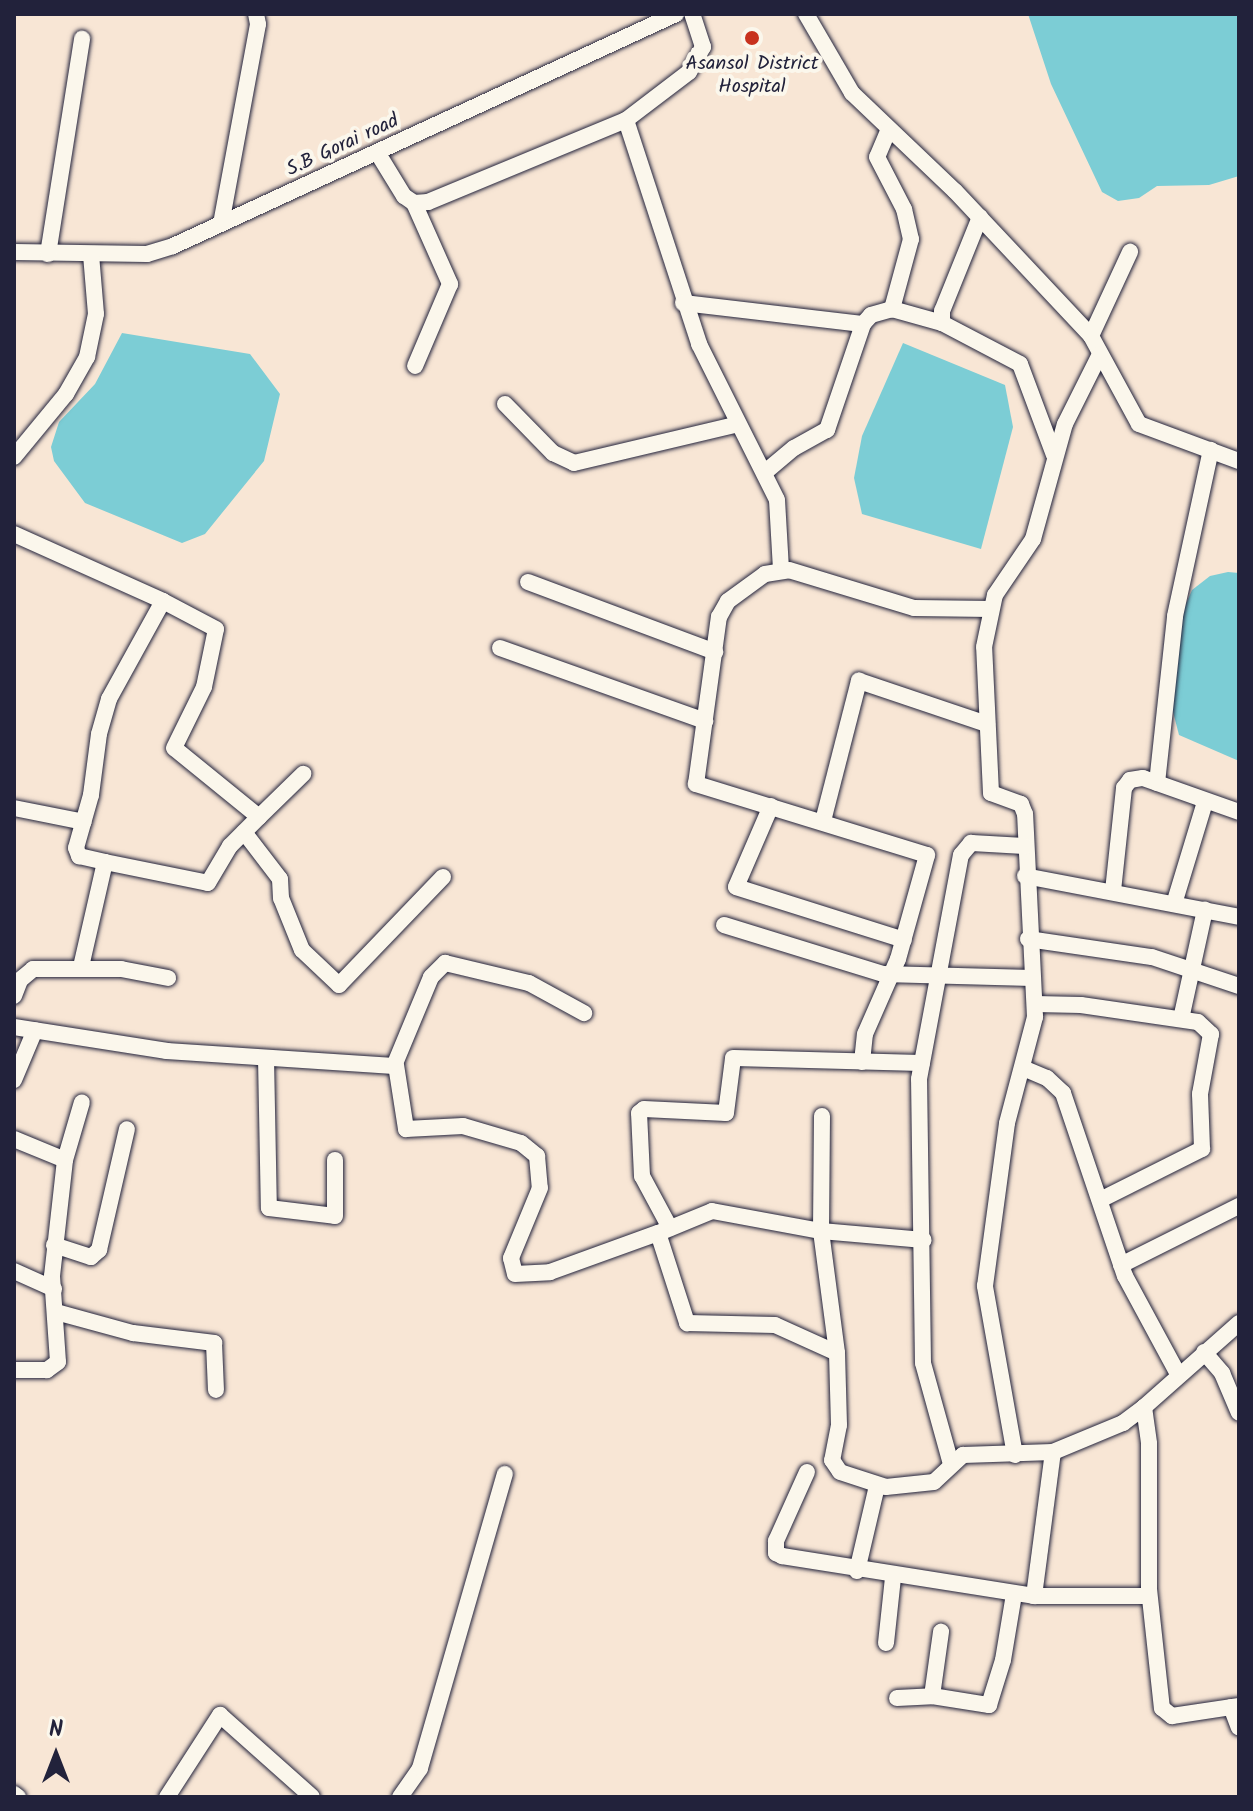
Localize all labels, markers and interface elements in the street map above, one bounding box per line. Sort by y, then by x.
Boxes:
marker: Asansol District Hospital [741,27,763,49]
place label: Asansol District Hospital [685,52,819,99]
street label: S.B Gorai road [283,110,403,182]
text: N [49,1713,63,1748]
north arrow [16,1715,96,1795]

